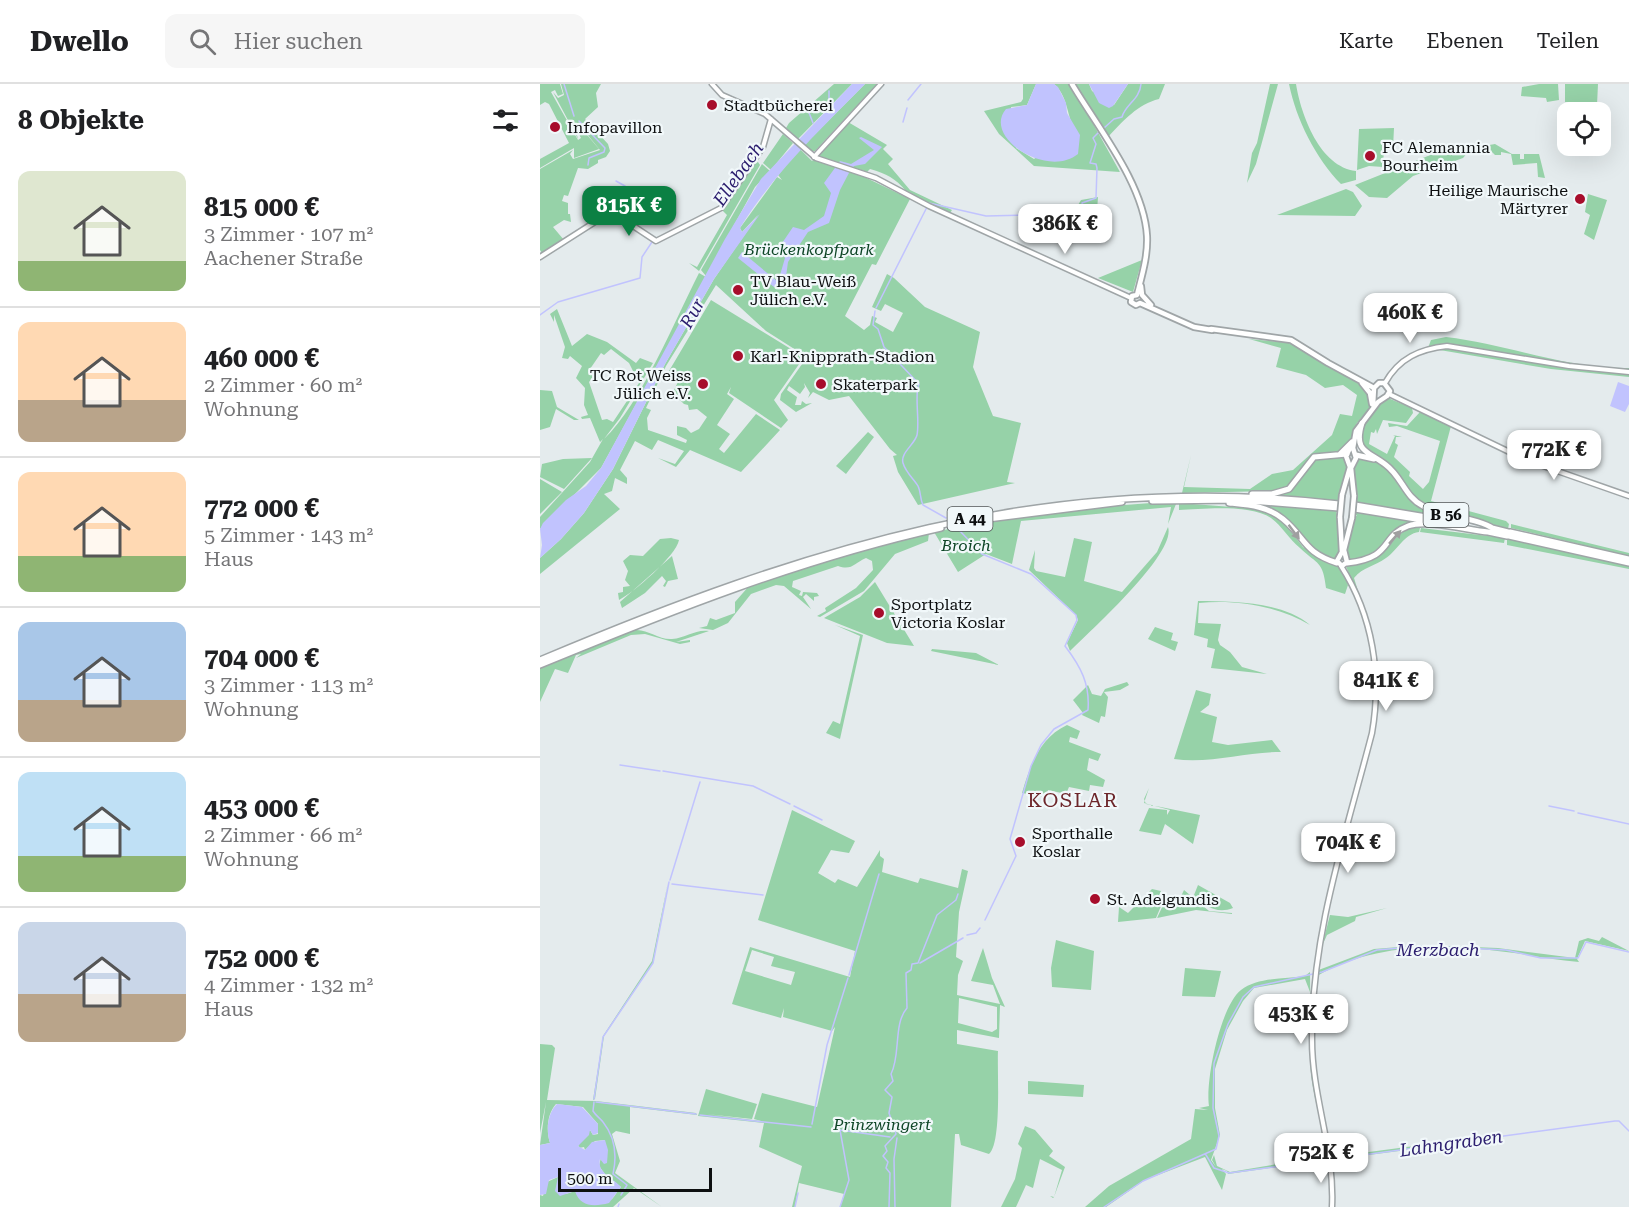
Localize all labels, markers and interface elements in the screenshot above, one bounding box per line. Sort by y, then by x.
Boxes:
search box [165,14,585,68]
text: Dwello [30,25,129,58]
icon: search [186,25,219,58]
text: Hier suchen [234,29,363,54]
text: Karte [1339,29,1393,53]
text: Ebenen [1426,29,1504,53]
text: Teilen [1537,29,1599,53]
place label: Stadtbücherei [724,96,833,115]
marker: Stadtbücherei [705,98,719,112]
map controls [1557,102,1611,156]
button: locate [1557,102,1611,156]
icon: filters [489,104,522,137]
text: 8 Objekte [18,105,144,135]
place label: Infopavillon [567,118,662,137]
marker: Infopavillon [548,120,562,134]
water label: Ellebach [708,138,768,211]
place label: FC Alemannia Bourheim [1382,138,1490,175]
marker: FC Alemannia Bourheim [1363,149,1377,163]
place label: Heilige Maurische Märtyrer [1428,181,1568,218]
pin: 815K € [580,186,678,237]
text: 815 000 € [204,192,319,222]
marker: Heilige Maurische Märtyrer [1573,192,1587,206]
text: 815K € [596,193,662,217]
icon: home [66,195,138,267]
pin: 386K € [1016,204,1114,255]
text: 386K € [1032,211,1098,235]
text: 3 Zimmer · 107 m² [204,222,373,246]
park label: Brückenkopfpark [743,240,874,259]
text: Aachener Straße [204,246,363,270]
place label: TV Blau-Weiß Jülich e.V. [750,272,856,309]
marker: TV Blau-Weiß Jülich e.V. [731,283,745,297]
pin: 460K € [1361,293,1459,344]
water label: Rur [675,294,709,332]
text: 460K € [1377,300,1443,324]
text: 460 000 € [204,343,319,373]
icon: home [66,346,138,418]
place label: Karl-Knipprath-Stadion [750,347,935,366]
marker: Karl-Knipprath-Stadion [731,349,745,363]
place label: TC Rot Weiss Jülich e.V. [590,366,691,403]
text: 2 Zimmer · 60 m² [204,373,362,397]
place label: Skaterpark [833,375,918,394]
marker: TC Rot Weiss Jülich e.V. [696,377,710,391]
marker: Skaterpark [814,377,828,391]
text: Wohnung [204,397,298,421]
pin: 772K € [1505,430,1603,481]
text: 772K € [1521,437,1587,461]
text: 772 000 € [204,493,319,523]
icon: home [66,496,138,568]
road number: B 56 [1424,503,1468,527]
road number: A 44 [948,507,992,531]
text: 5 Zimmer · 143 m² [204,523,373,547]
one-way arrow [1288,524,1300,540]
one-way arrow [1388,529,1402,544]
park label: Broich [940,536,991,555]
text: Haus [204,547,253,571]
place label: Sportplatz Victoria Koslar [891,595,1006,632]
marker: Sportplatz Victoria Koslar [872,606,886,620]
text: 704 000 € [204,643,319,673]
icon: home [66,646,138,718]
pin: 841K € [1337,661,1435,712]
text: 841K € [1353,668,1419,692]
text: 3 Zimmer · 113 m² [204,673,373,697]
text: Wohnung [204,697,298,721]
district label: KOSLAR [1027,788,1119,812]
text: 453 000 € [204,793,319,823]
icon: home [66,796,138,868]
text: 2 Zimmer · 66 m² [204,823,362,847]
pin: 704K € [1299,823,1397,874]
place label: Sporthalle Koslar [1032,824,1113,861]
text: 704K € [1315,830,1381,854]
marker: Sporthalle Koslar [1013,835,1027,849]
text: Wohnung [204,847,298,871]
place label: St. Adelgundis [1107,890,1219,909]
marker: St. Adelgundis [1088,892,1102,906]
water label: Merzbach [1395,939,1480,960]
text: 752 000 € [204,943,319,973]
icon: home [66,946,138,1018]
text: 4 Zimmer · 132 m² [204,973,373,997]
pin: 453K € [1252,994,1350,1045]
text: Haus [204,997,253,1021]
text: 453K € [1268,1001,1334,1025]
park label: Prinzwingert [832,1115,931,1134]
water label: Lahngraben [1397,1125,1504,1161]
pin: 752K € [1272,1133,1370,1184]
text: 752K € [1288,1140,1354,1164]
scale bar [558,1165,712,1192]
text: 500 m [567,1169,613,1188]

